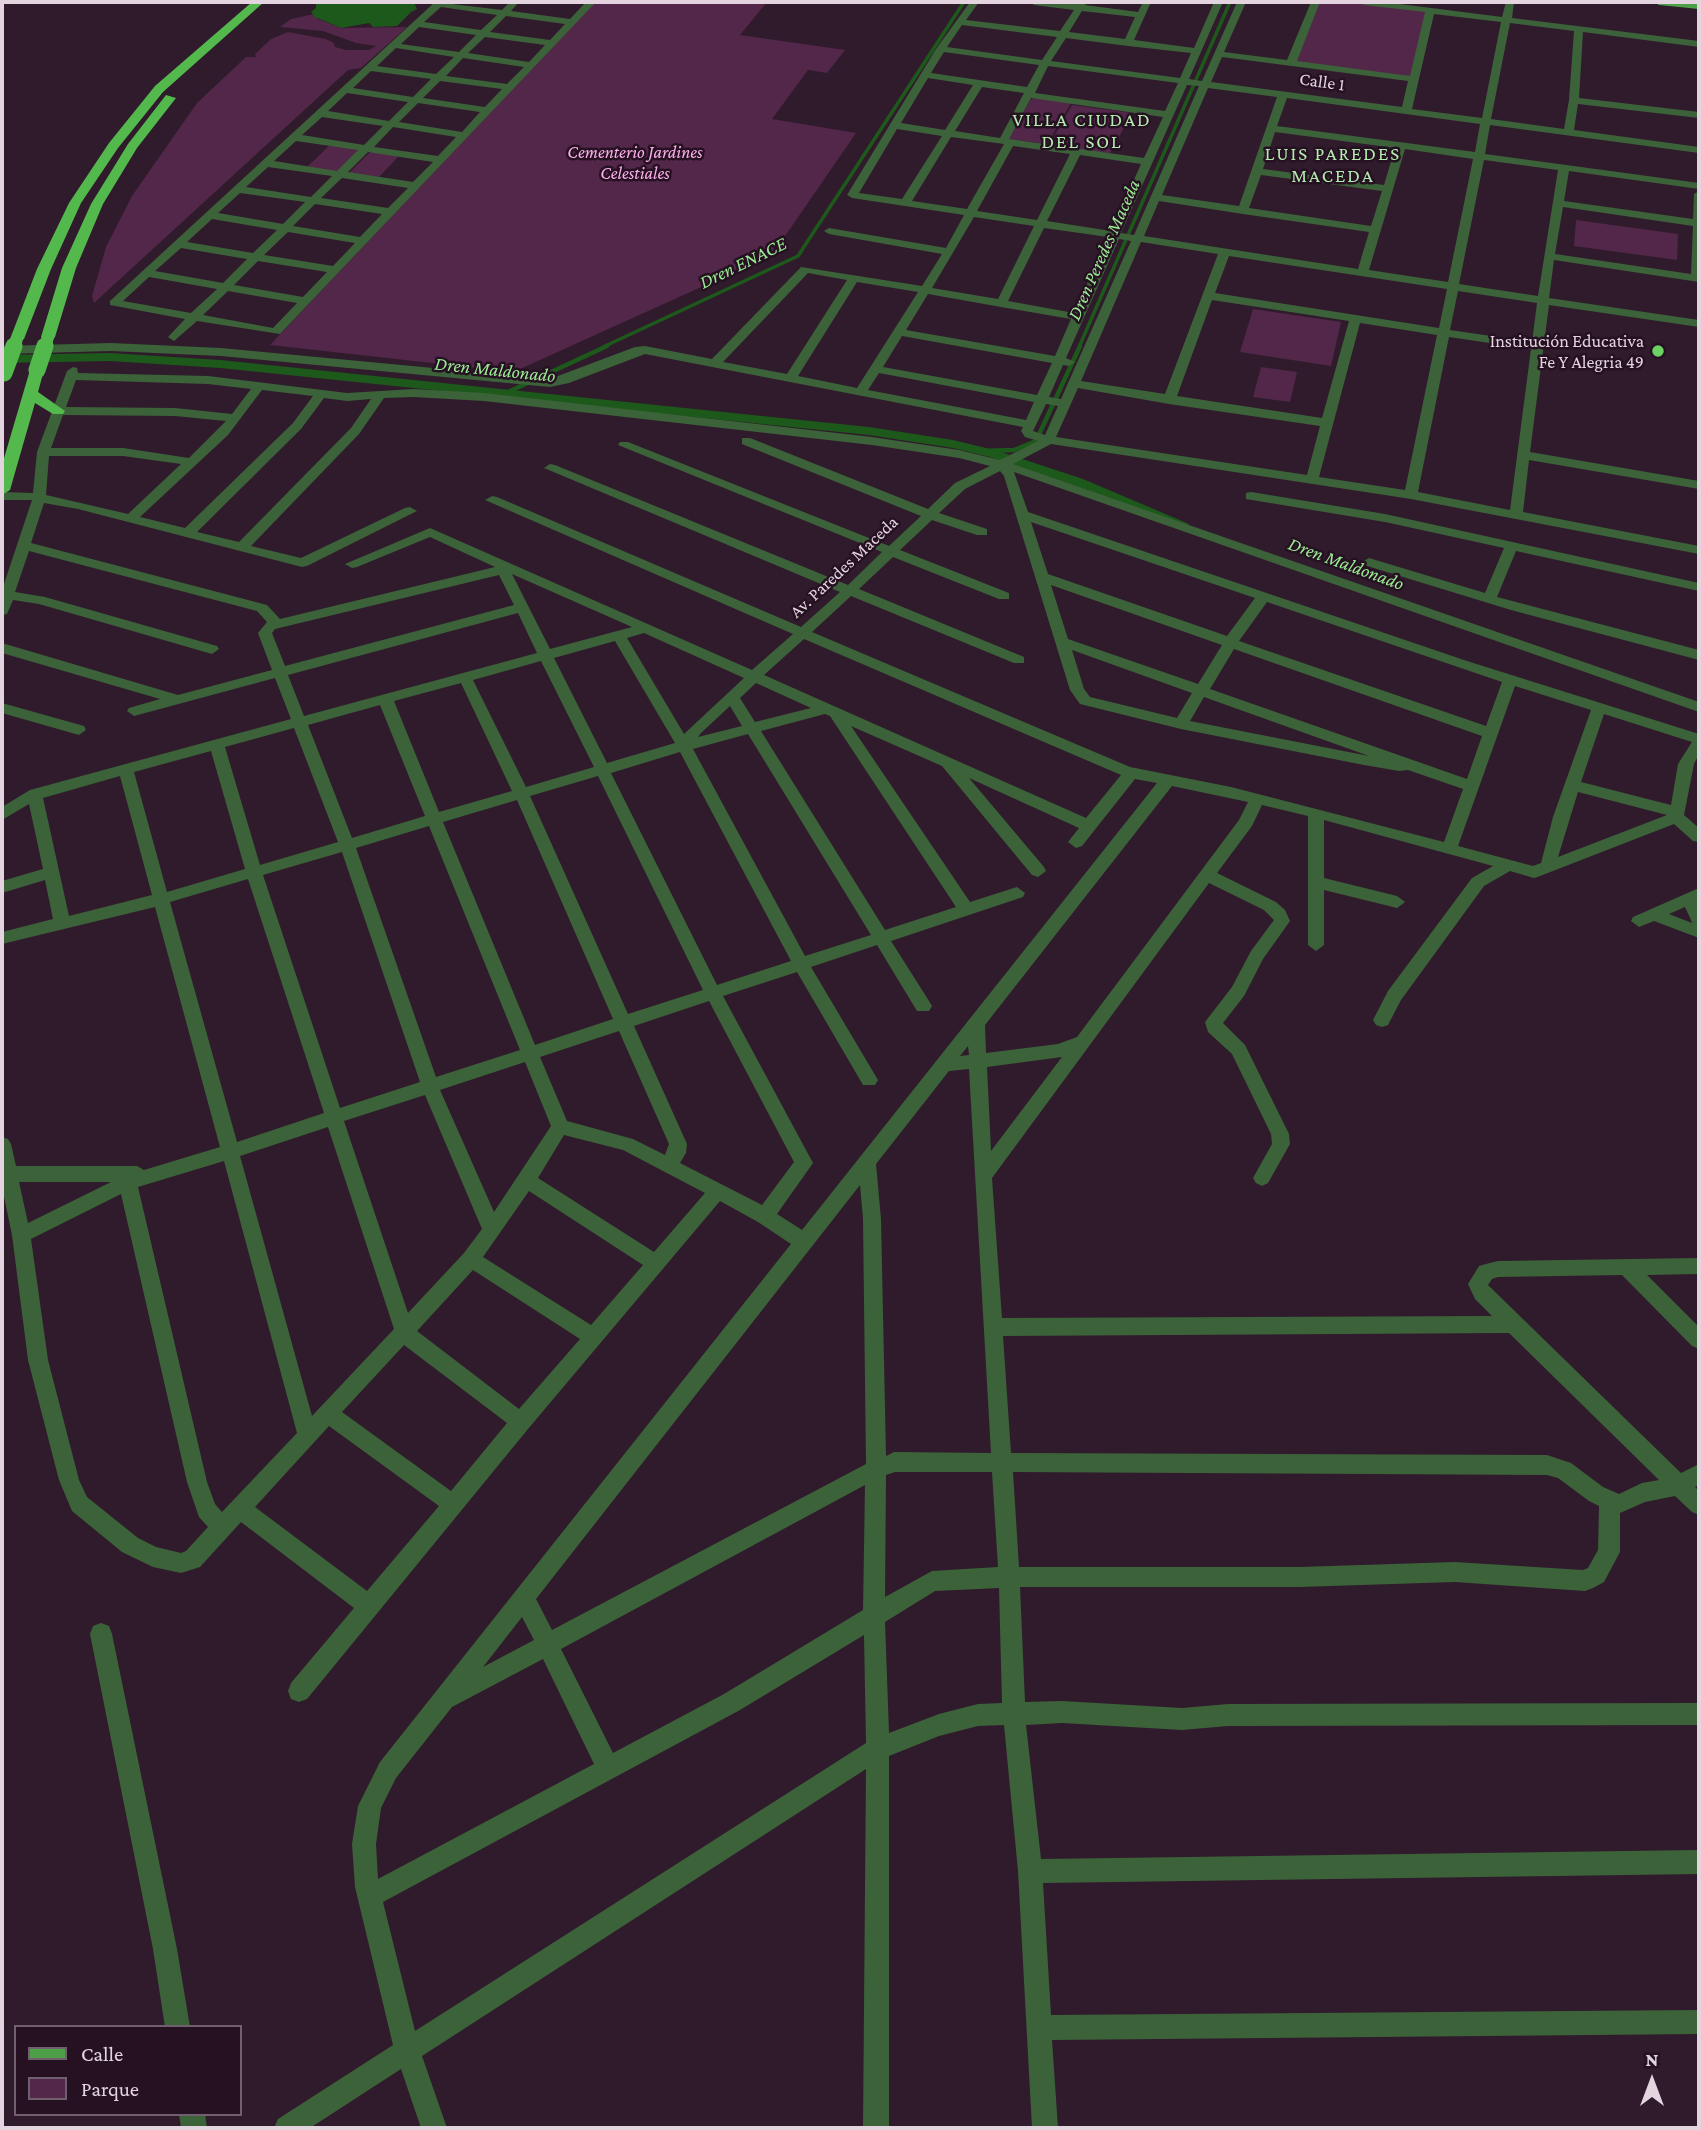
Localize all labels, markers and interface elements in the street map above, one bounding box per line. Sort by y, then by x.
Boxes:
street label: Calle 1 [1298,68,1346,96]
district label: VILLA CIUDAD DEL SOL [1014,109,1150,153]
park label: Cementerio Jardines Celestiales [567,141,703,184]
district label: LUIS PAREDES MACEDA [1266,143,1400,187]
water label: Dren Peredes Maceda [1063,176,1145,324]
water label: Dren ENACE [696,232,790,294]
place label: Institución Educativa Fe Y Alegria 49 [1490,330,1644,372]
marker: Institución Educativa Fe Y Alegria 49 [1650,343,1666,359]
water label: Dren Maldonado [433,352,557,388]
street label: Av. Paredes Maceda [785,511,903,623]
water label: Dren Maldonado [1285,533,1407,595]
legend [14,2025,242,2116]
text: Calle [81,2042,123,2066]
north arrow [1617,2046,1687,2116]
text: N [1646,2049,1658,2070]
text: Parque [81,2077,139,2101]

